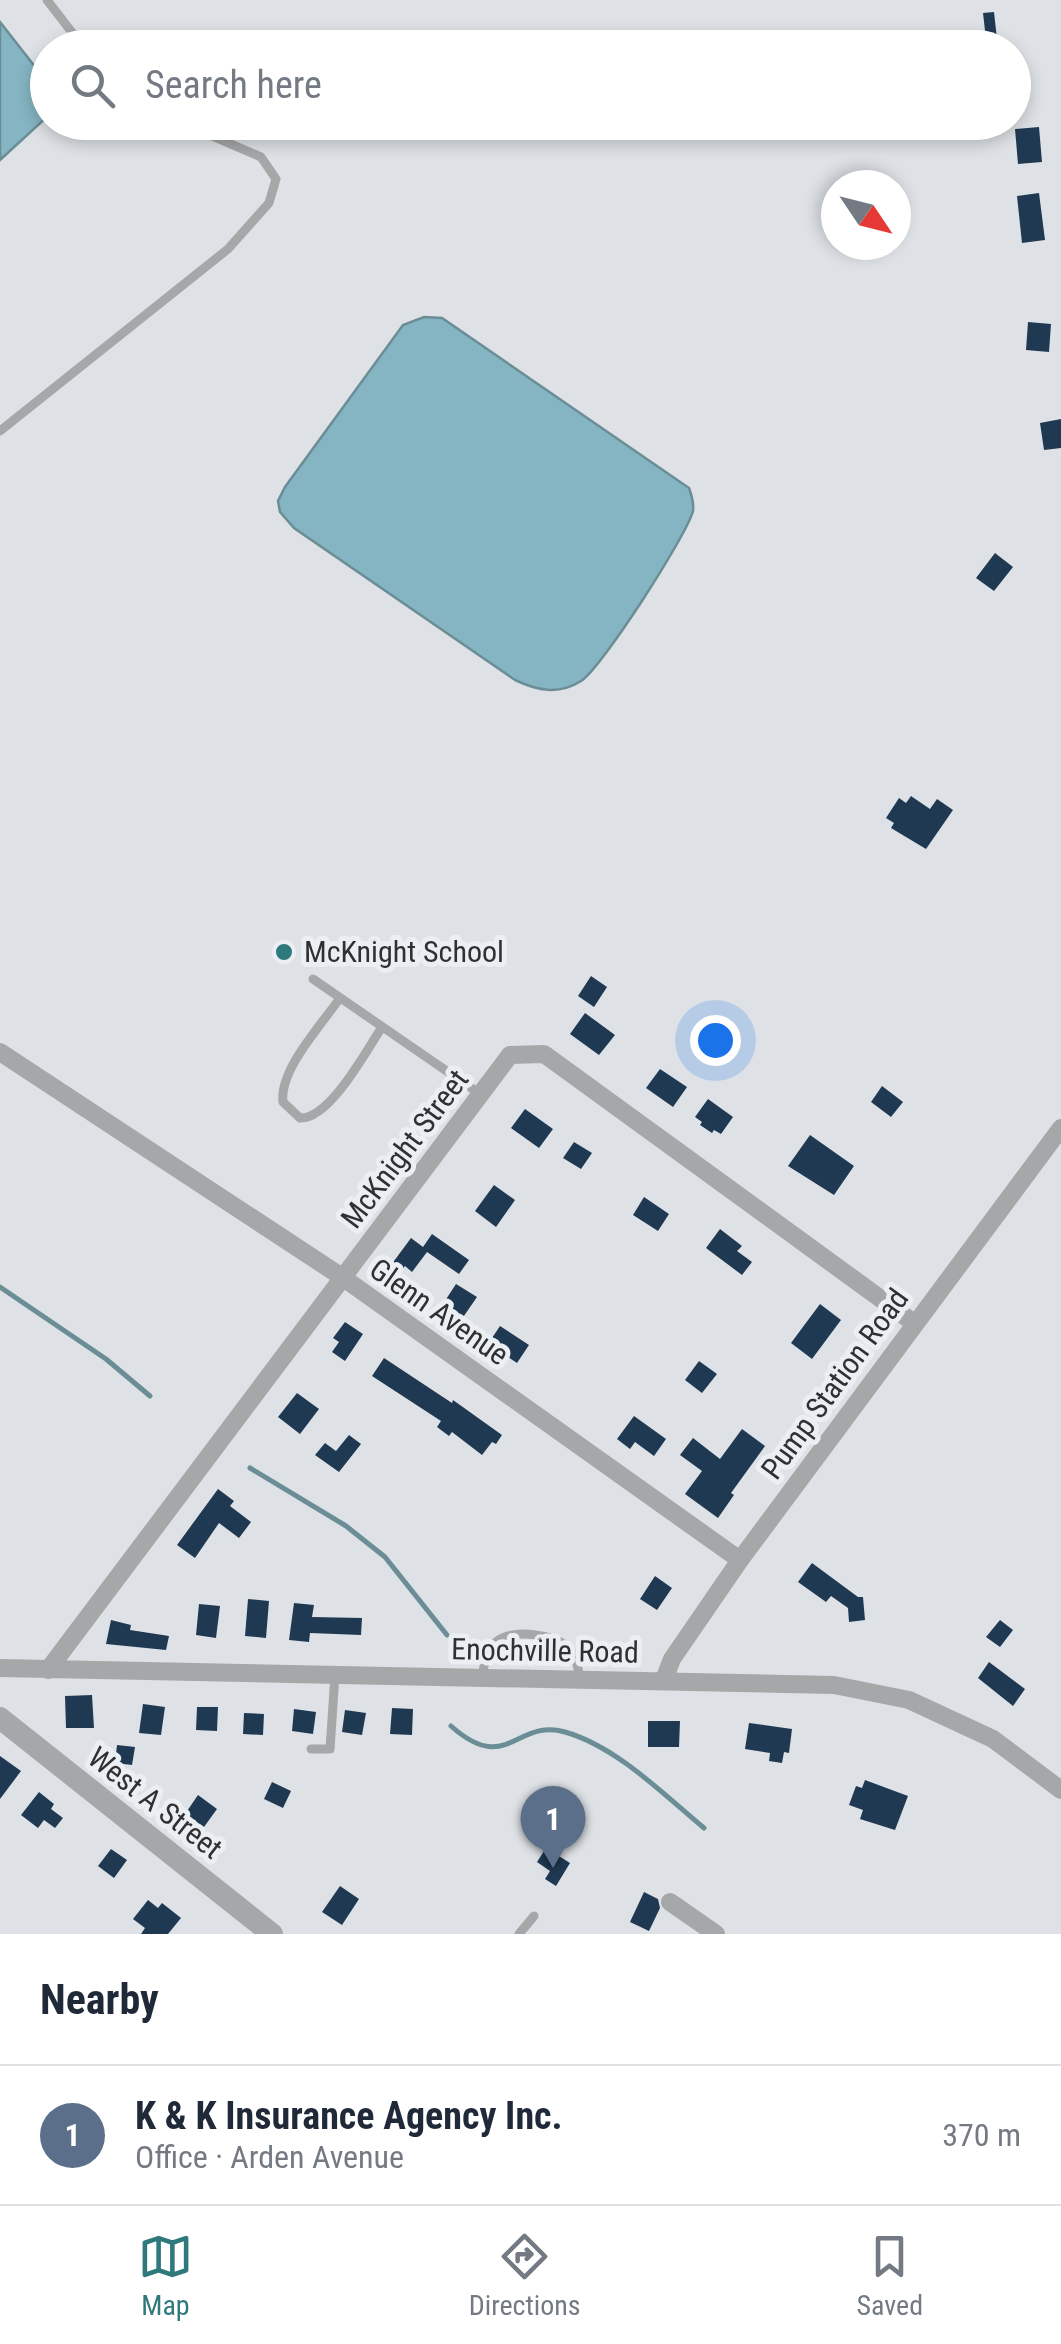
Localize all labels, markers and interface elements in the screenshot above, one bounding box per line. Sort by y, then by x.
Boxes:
search box [30,30,1031,140]
icon: search [65,58,120,113]
text: Search here [145,63,322,107]
north arrow [821,170,911,260]
place label: McKnight School [304,934,504,969]
marker: McKnight School [273,941,295,963]
your location [690,1015,741,1066]
street label: McKnight Street [334,1063,476,1235]
street label: Glenn Avenue [363,1251,515,1372]
street label: Pump Station Road [754,1282,915,1486]
street label: Enochville Road [451,1631,639,1670]
street label: West A Street [81,1739,229,1866]
pin: 1 [520,1786,586,1868]
text: Nearby [40,1975,159,2024]
text: K & K Insurance Agency Inc. [135,2094,563,2138]
text: 1 [64,2116,81,2154]
text: 370 m [942,2116,1021,2154]
text: Office · Arden Avenue [135,2138,404,2176]
tab: Map [138,2229,193,2322]
tab: Directions [469,2229,581,2322]
tab: Saved [856,2229,923,2322]

